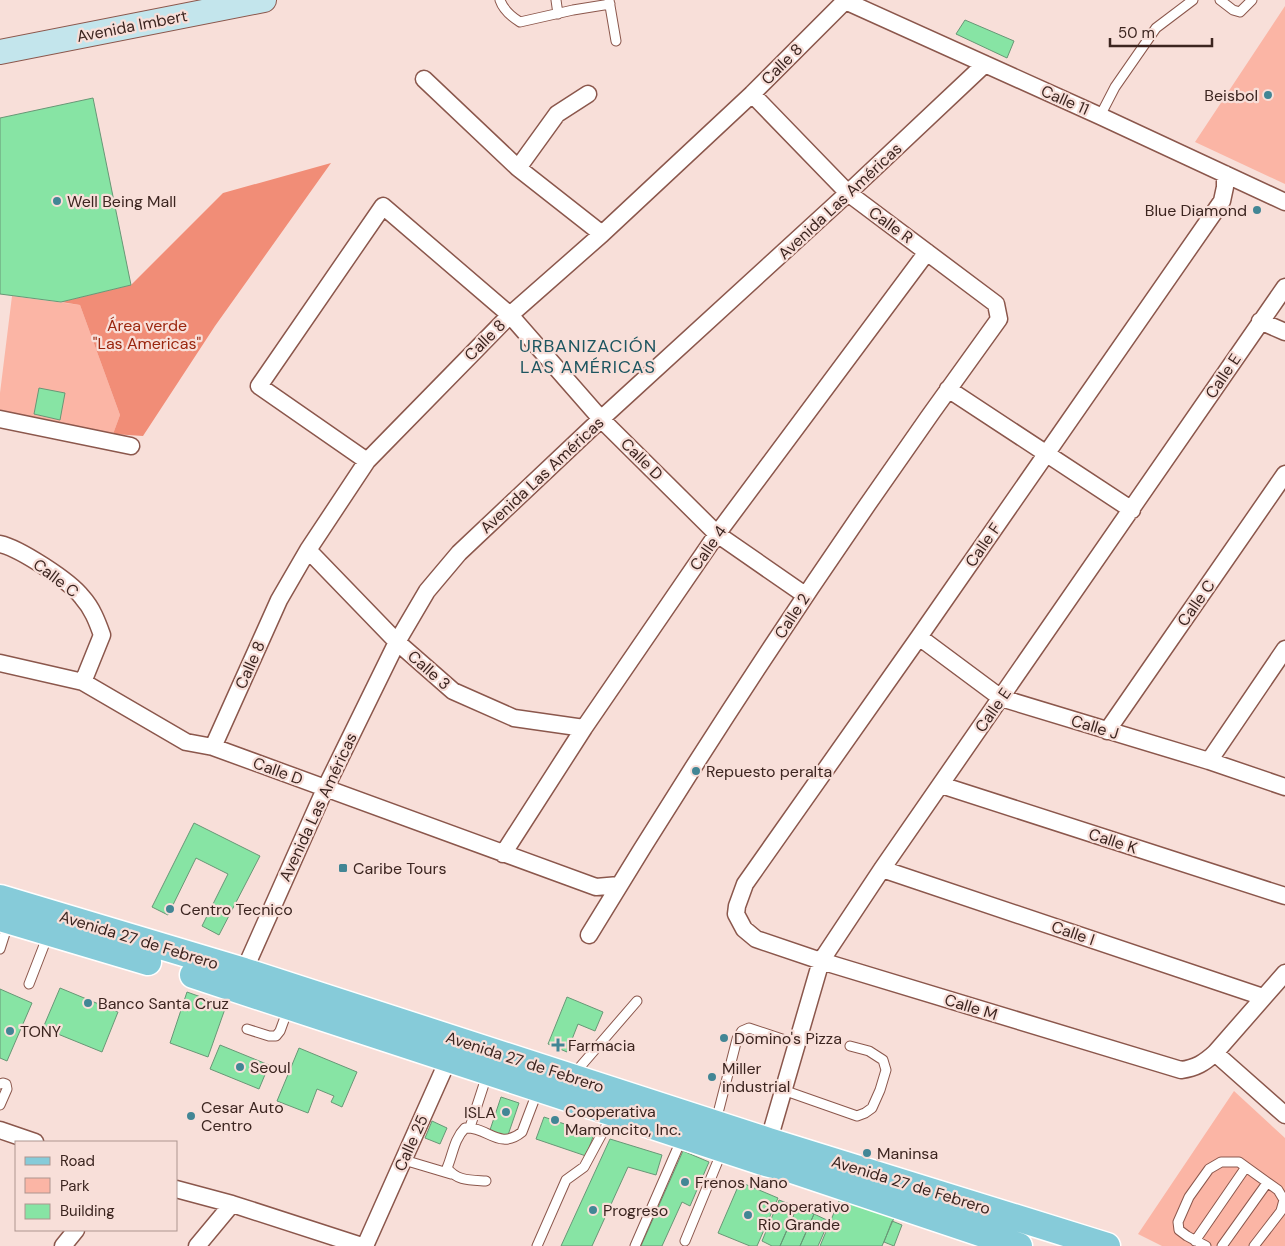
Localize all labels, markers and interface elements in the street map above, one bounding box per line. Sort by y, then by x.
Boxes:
street label: Avenida Imbert [75,5,189,47]
scale bar [1110,15,1212,47]
text: 50 m [1118,23,1155,43]
street label: Calle 8 [757,39,807,89]
street label: Calle 11 [1038,80,1092,120]
place label: Beisbol [1204,85,1258,106]
marker: Beisbol [1262,89,1274,101]
street label: Avenida Las Américas [774,138,906,264]
place label: Well Being Mall [67,191,176,212]
marker: Well Being Mall [51,195,63,207]
place label: Blue Diamond [1145,200,1247,221]
street label: Calle R [865,202,917,248]
marker: Blue Diamond [1251,204,1263,216]
park label: Área verde "Las Americas" [93,315,202,354]
street label: Calle 8 [460,315,510,365]
district label: URBANIZACIÓN LAS AMÉRICAS [519,334,657,379]
street label: Calle E [1200,350,1246,402]
street label: Avenida Las Américas [476,412,608,538]
street label: Calle D [616,433,668,485]
street label: Calle F [960,518,1006,571]
street label: Calle 4 [685,521,731,575]
street label: Calle C [29,554,83,602]
street label: Calle C [1172,576,1220,630]
street label: Calle 2 [770,589,814,643]
street label: Calle 8 [230,638,270,692]
street label: Calle 3 [403,646,455,694]
street label: Calle E [970,684,1016,736]
street label: Calle J [1069,710,1121,744]
street label: Avenida Las Américas [274,729,362,885]
street label: Calle D [250,752,306,790]
place label: Repuesto peralta [706,761,832,782]
marker: Repuesto peralta [690,765,702,777]
street label: Calle K [1086,823,1140,859]
place label: Caribe Tours [353,858,446,879]
marker: Caribe Tours [337,862,349,874]
place label: Centro Tecnico [180,899,293,920]
marker: Centro Tecnico [164,903,176,915]
street label: Avenida 27 de Febrero [57,906,221,974]
street label: Calle I [1049,916,1097,950]
street label: Calle M [942,989,1000,1025]
place label: Banco Santa Cruz [98,993,229,1014]
marker: Banco Santa Cruz [82,997,94,1009]
place label: TONY [20,1021,61,1042]
marker: TONY [4,1025,16,1037]
street label: Avenida 27 de Febrero [443,1026,607,1098]
place label: Domino's Pizza [734,1028,842,1049]
marker: Domino's Pizza [718,1032,730,1044]
place label: Farmacia [568,1035,635,1056]
marker: Farmacia [552,1039,564,1051]
place label: Seoul [250,1057,291,1078]
place label: Miller industrial [722,1058,790,1097]
marker: Seoul [234,1061,246,1073]
marker: Miller industrial [706,1071,718,1083]
place label: Cesar Auto Centro [201,1097,284,1136]
place label: Cooperativa Mamoncito, Inc. [565,1101,681,1140]
place label: ISLA [464,1102,496,1123]
marker: ISLA [500,1106,512,1118]
marker: Cesar Auto Centro [185,1110,197,1122]
street label: Calle 25 [389,1111,433,1175]
marker: Cooperativa Mamoncito, Inc. [549,1114,561,1126]
legend [15,1141,178,1231]
place label: Maninsa [877,1143,938,1164]
marker: Maninsa [861,1147,873,1159]
text: Road [60,1151,95,1171]
street label: Avenida 27 de Febrero [829,1151,993,1219]
place label: Frenos Nano [695,1172,788,1193]
text: Park [60,1176,90,1196]
marker: Frenos Nano [679,1176,691,1188]
place label: Cooperativo Rio Grande [758,1196,850,1235]
place label: Progreso [603,1200,668,1221]
text: Building [60,1201,115,1221]
marker: Progreso [587,1204,599,1216]
marker: Cooperativo Rio Grande [742,1209,754,1221]

